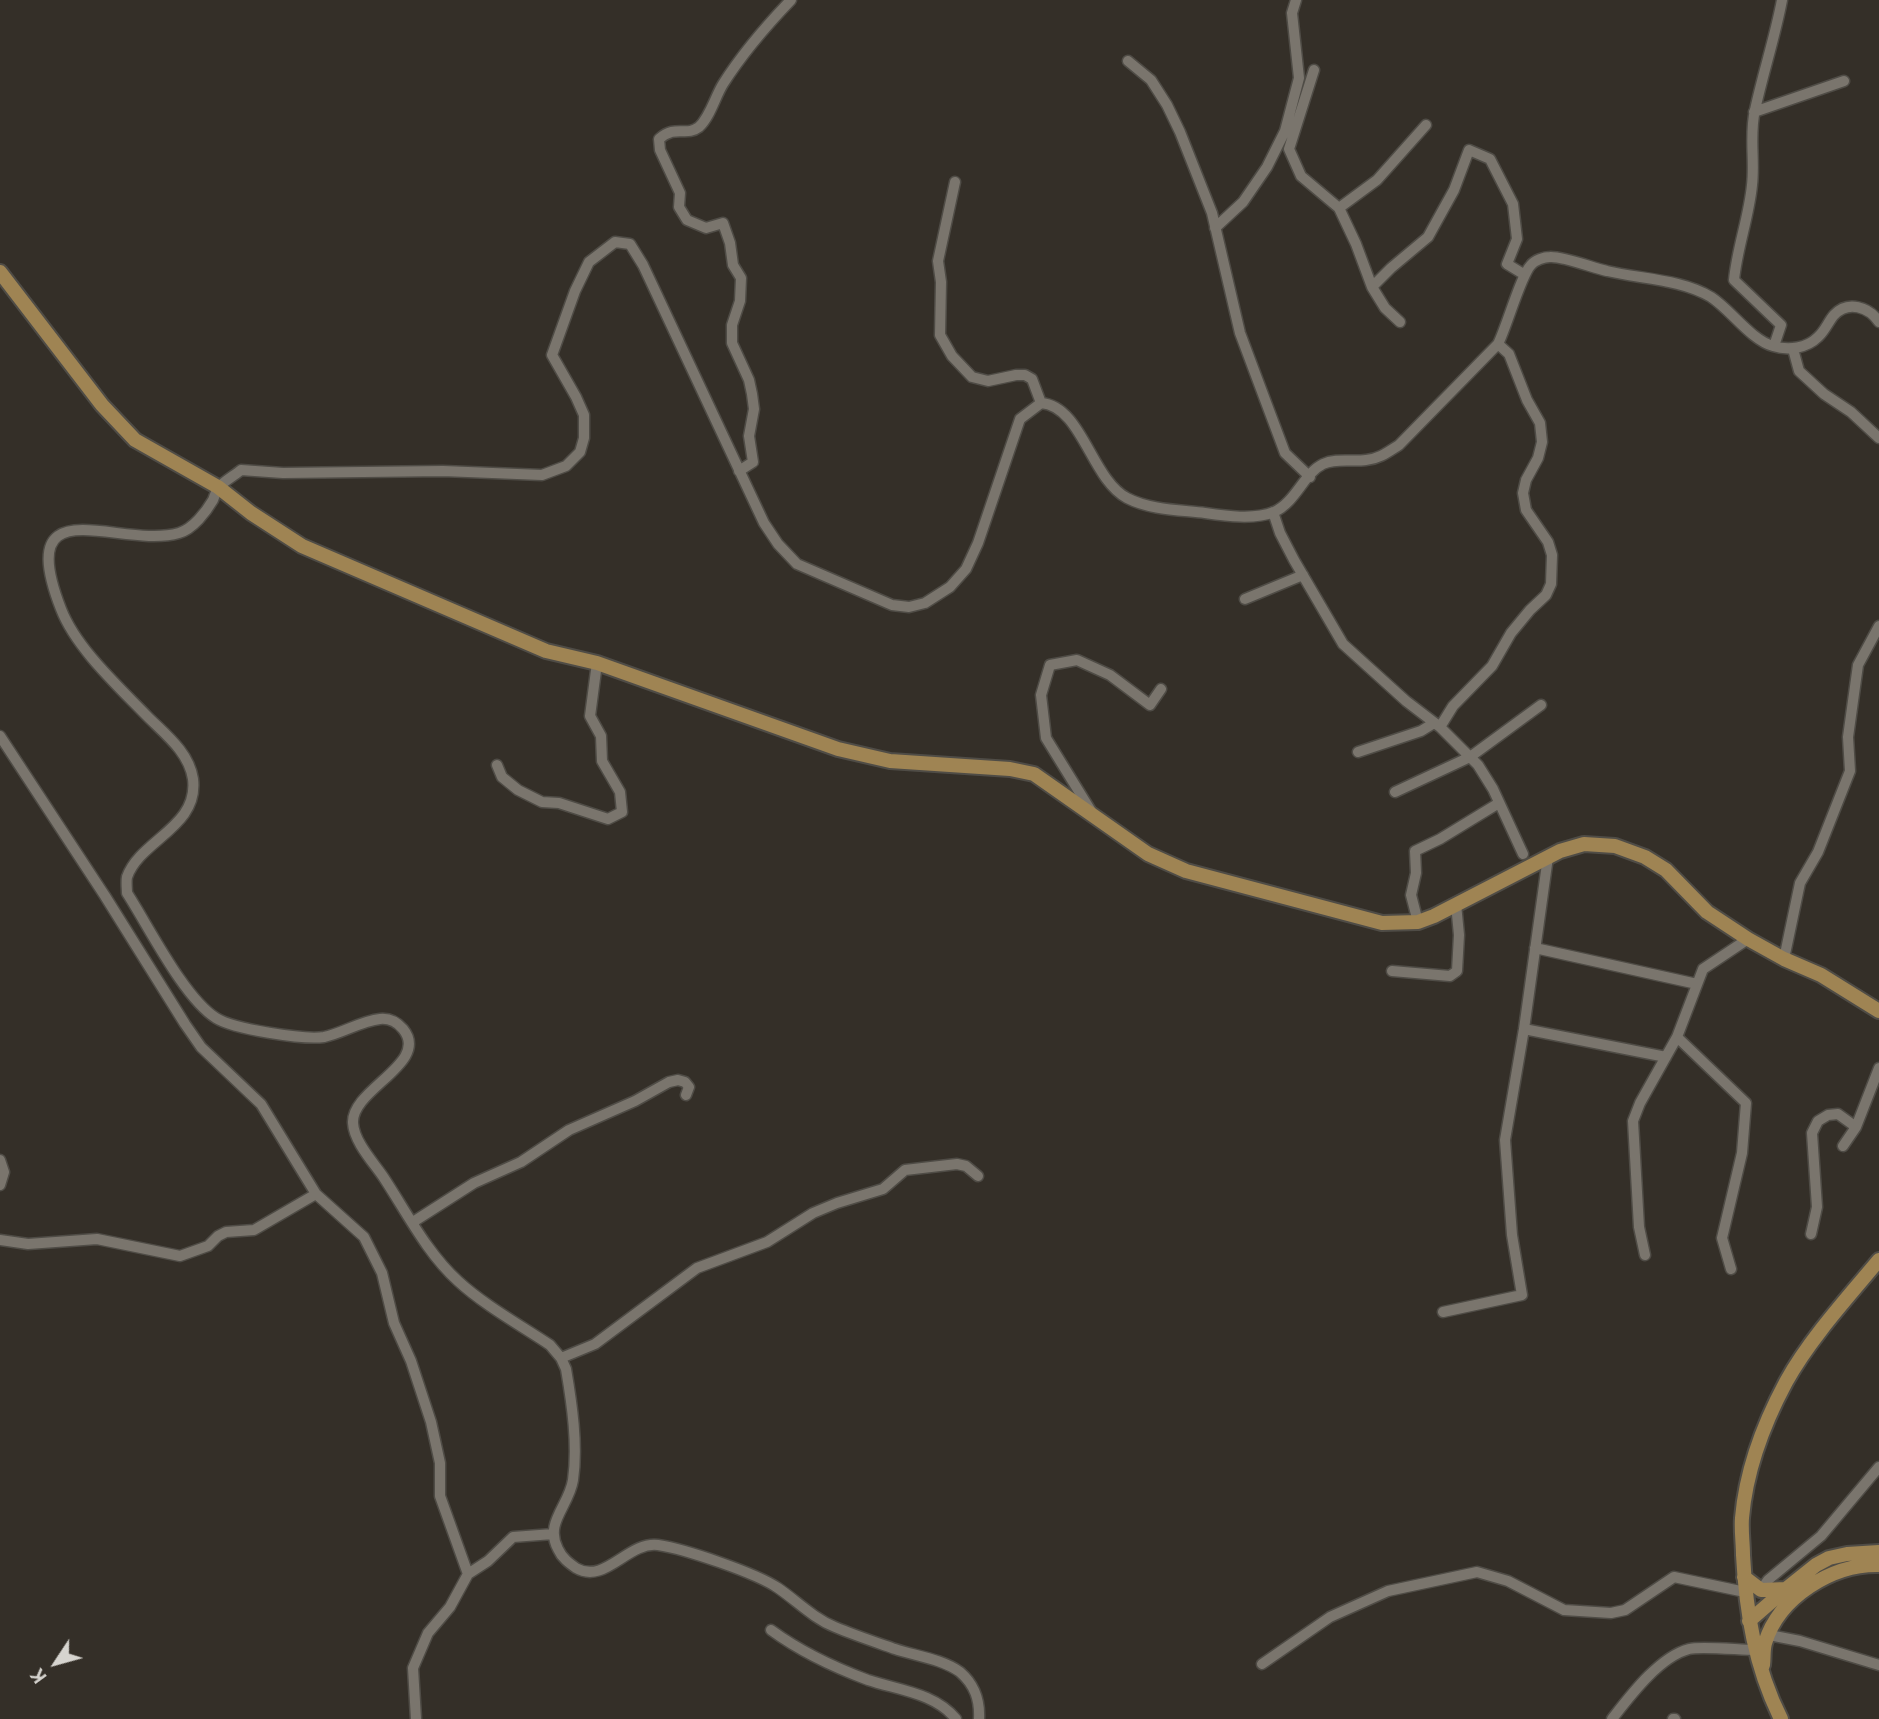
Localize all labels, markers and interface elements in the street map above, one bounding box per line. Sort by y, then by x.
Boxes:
north arrow [21,1628,91,1698]
text: K [25,1663,52,1688]

